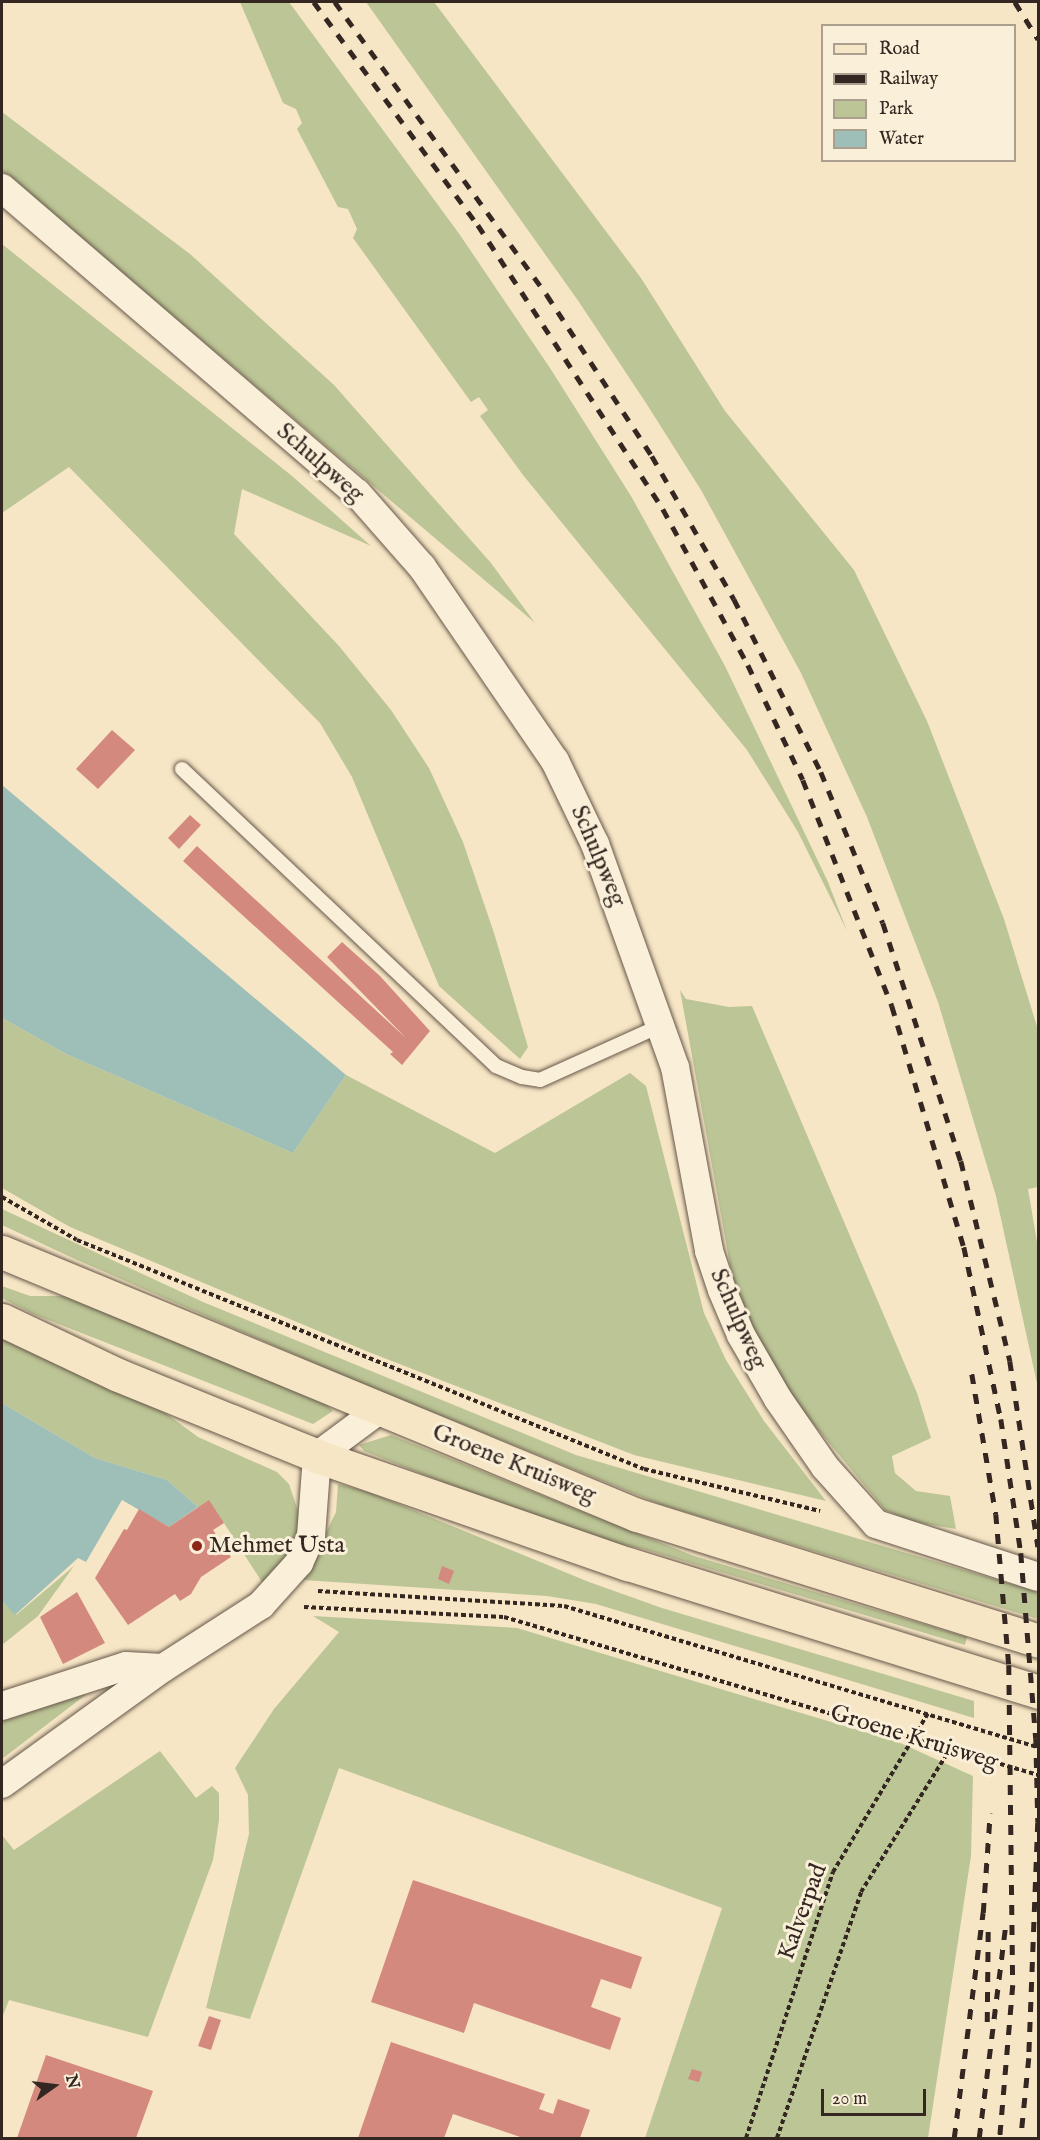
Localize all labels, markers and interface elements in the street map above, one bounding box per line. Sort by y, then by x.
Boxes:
legend [821,24,1016,162]
text: Road [879,38,920,61]
text: Railway [879,68,938,91]
text: Park [879,98,913,121]
text: Water [879,128,924,151]
street label: Schulpweg [270,417,370,509]
street label: Schulpweg [564,801,632,911]
street label: Schulpweg [703,1264,773,1374]
street label: Groene Kruisweg [428,1418,600,1510]
place label: Mehmet Usta [209,1532,345,1560]
marker: Mehmet Usta [190,1539,204,1553]
street label: Groene Kruisweg [827,1699,1001,1777]
street label: Kalverpad [772,1860,834,1964]
north arrow [24,2056,84,2116]
text: N [60,2073,83,2091]
scale bar [824,2077,929,2115]
text: 20 m [832,2088,867,2111]

